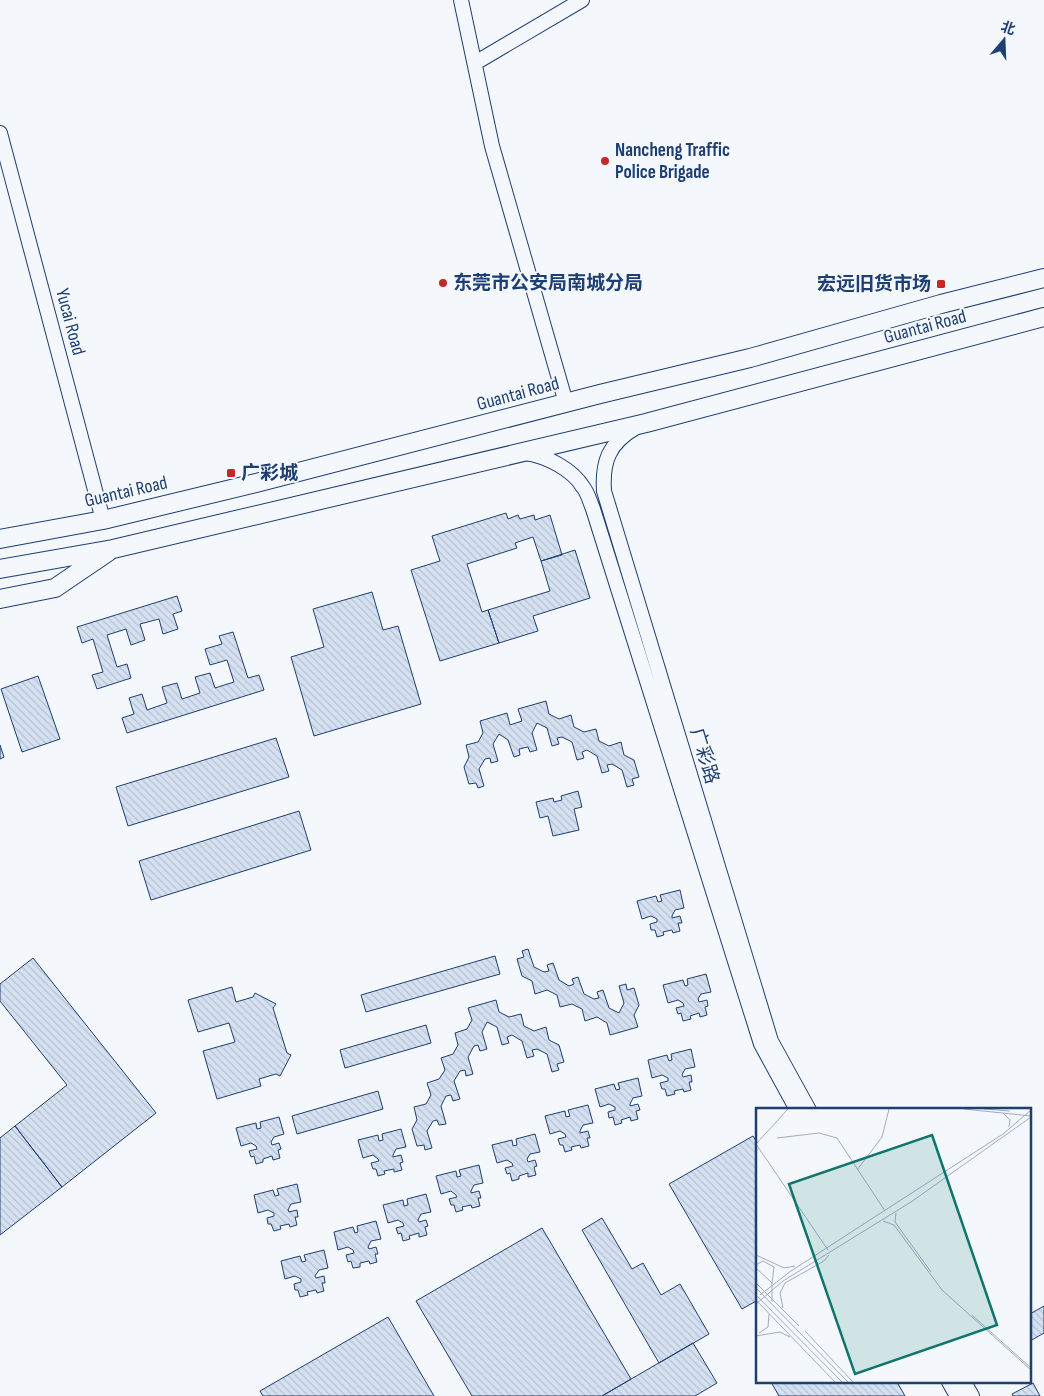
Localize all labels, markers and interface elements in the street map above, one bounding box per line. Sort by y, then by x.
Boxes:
north arrow [979,15,1029,65]
text: 北 [999,18,1017,38]
place label: Nancheng Traffic Police Brigade [615,139,730,184]
marker: Nancheng Traffic Police Brigade [599,155,611,167]
place label: 东莞市公安局南城分局 [453,272,643,295]
place label: 宏远旧货市场 [817,273,931,296]
marker: 东莞市公安局南城分局 [437,277,449,289]
marker: 宏远旧货市场 [935,278,947,290]
street label: Yucai Road [50,286,90,358]
street label: Guantai Road [881,305,969,349]
street label: Guantai Road [474,372,562,416]
place label: 广彩城 [241,462,298,485]
marker: 广彩城 [225,467,237,479]
street label: Guantai Road [82,471,170,513]
street label: 广彩路 [685,725,723,787]
inset map [756,1108,1032,1384]

